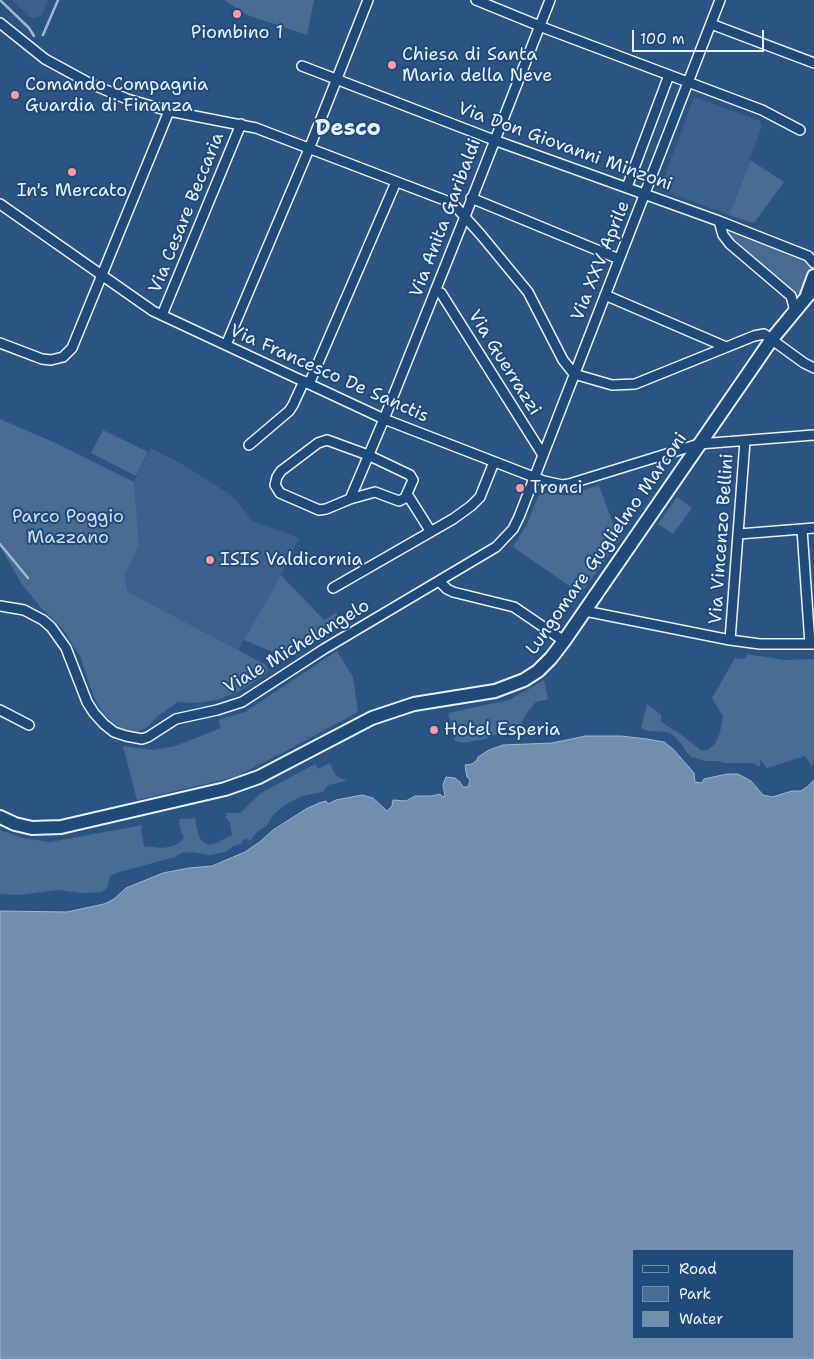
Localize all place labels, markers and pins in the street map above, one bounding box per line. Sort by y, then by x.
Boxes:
marker: Piombino 1 [231,8,243,20]
place label: Piombino 1 [191,22,283,44]
place label: Chiesa di Santa Maria della Neve [402,44,552,86]
marker: Chiesa di Santa Maria della Neve [386,59,398,71]
place label: Comando Compagnia Guardia di Finanza [25,74,208,116]
marker: Comando Compagnia Guardia di Finanza [9,89,21,101]
marker: In's Mercato [66,166,78,178]
place label: In's Mercato [17,180,127,202]
place label: Tronci [530,477,583,499]
marker: Tronci [514,482,526,494]
place label: ISIS Valdicornia [220,549,363,571]
marker: ISIS Valdicornia [204,554,216,566]
place label: Hotel Esperia [444,719,560,741]
marker: Hotel Esperia [428,724,440,736]

